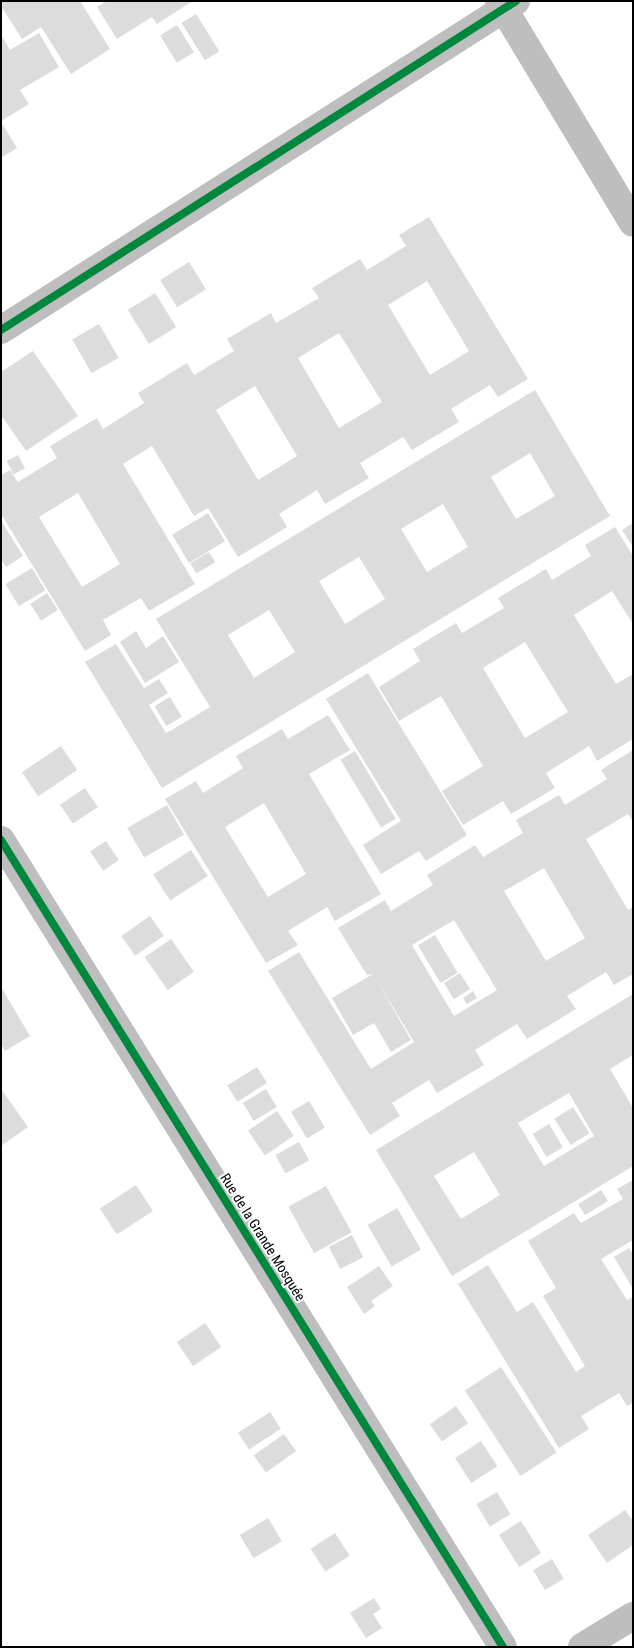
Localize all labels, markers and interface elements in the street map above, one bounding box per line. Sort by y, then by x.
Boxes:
street label: Rue de la Grande Mosquée [217,1170,309,1304]

